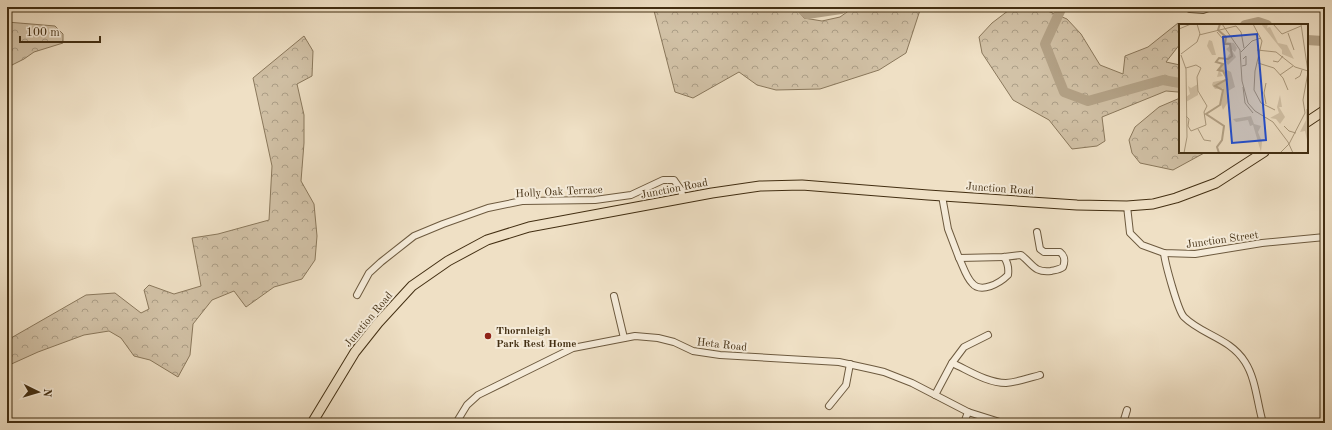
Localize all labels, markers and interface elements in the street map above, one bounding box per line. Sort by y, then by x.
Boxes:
scale bar [20,18,100,44]
inset map [1179,24,1308,153]
text: 100 m [26,27,60,39]
street label: Junction Road [640,178,709,201]
street label: Junction Road [965,182,1035,197]
street label: Holly Oak Terrace [515,185,603,200]
street label: Junction Street [1185,230,1259,251]
street label: Junction Road [343,290,395,350]
place label: Thornleigh Park Rest Home [496,326,576,350]
marker: Thornleigh Park Rest Home [483,331,493,341]
street label: Heta Road [696,337,748,354]
north arrow [18,372,58,412]
text: N [41,388,52,398]

